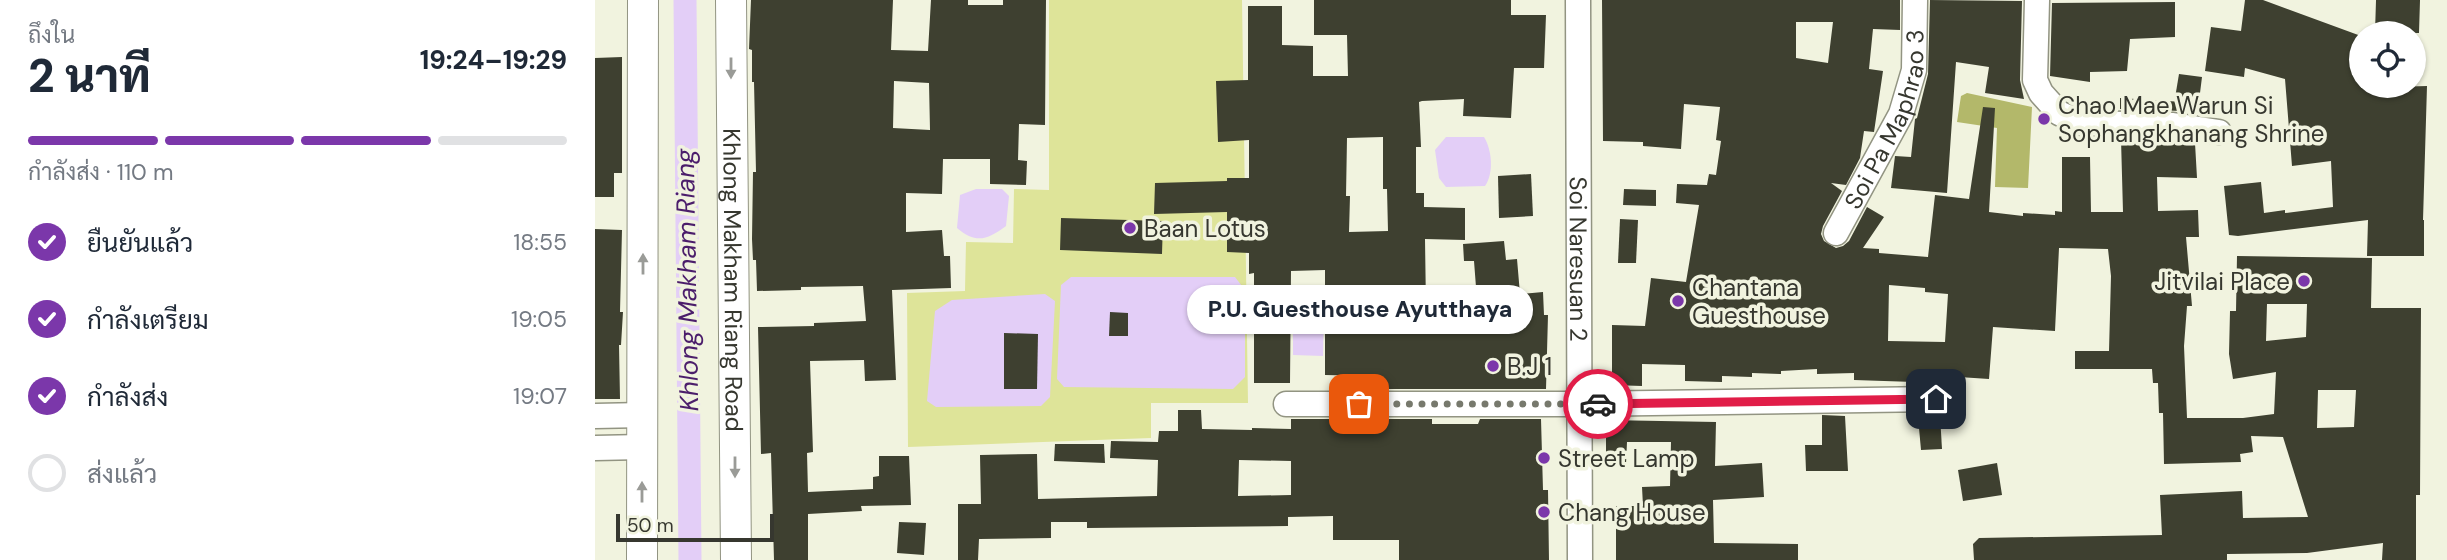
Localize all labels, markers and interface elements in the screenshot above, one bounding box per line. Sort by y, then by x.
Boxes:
text: ถึงใน [28,20,75,50]
map controls [2349,21,2426,98]
button: locate [2349,21,2426,98]
street label: Soi Pa Maphrao 3 [1837,29,1930,214]
text: 19:24–19:29 [420,43,567,77]
text: 2 นาที [28,46,151,106]
one-way arrow [726,57,737,79]
place label: Chao Mae Warun Si Sophangkhanang Shrine [2058,90,2324,149]
marker: Chao Mae Warun Si Sophangkhanang Shrine [2036,111,2052,127]
street label: Khlong Makham Riang Road [717,128,750,432]
water label: Khlong Makham Riang [668,148,706,412]
text: กำลังส่ง · 110 m [28,157,173,187]
street label: Soi Naresuan 2 [1563,176,1595,342]
place label: Baan Lotus [1144,213,1266,244]
marker: Baan Lotus [1122,220,1138,236]
icon: check [28,223,66,261]
text: ยืนยันแล้ว [87,226,193,260]
text: 18:55 [513,227,567,257]
one-way arrow [637,253,649,275]
place label: Jitvilai Place [2154,266,2290,297]
place label: Chantana Guesthouse [1692,272,1826,331]
marker: Jitvilai Place [2296,273,2312,289]
callout: P.U. Guesthouse Ayutthaya [1186,285,1532,334]
marker: Chantana Guesthouse [1670,293,1686,309]
text: P.U. Guesthouse Ayutthaya [1208,294,1512,324]
icon: check [28,300,66,338]
text: กำลังเตรียม [87,303,209,337]
text: 19:05 [511,304,567,334]
place label: B.J 1 [1507,351,1552,382]
marker: B.J 1 [1485,358,1501,374]
courier [1563,369,1633,439]
pin [1906,369,1966,429]
pin [1329,374,1389,434]
icon: check [28,377,66,415]
text: กำลังส่ง [87,380,168,414]
icon: home [1917,380,1955,418]
text: 19:07 [513,381,567,411]
icon: bag [1340,385,1378,423]
icon: car [1579,385,1617,423]
place label: Street Lamp [1558,443,1695,474]
marker: Street Lamp [1536,450,1552,466]
one-way arrow [729,456,741,478]
text: ส่งแล้ว [87,457,157,491]
one-way arrow [636,481,648,503]
place label: Chang House [1558,497,1706,528]
marker: Chang House [1536,504,1552,520]
scale bar [616,511,773,543]
text: 50 m [627,513,674,538]

